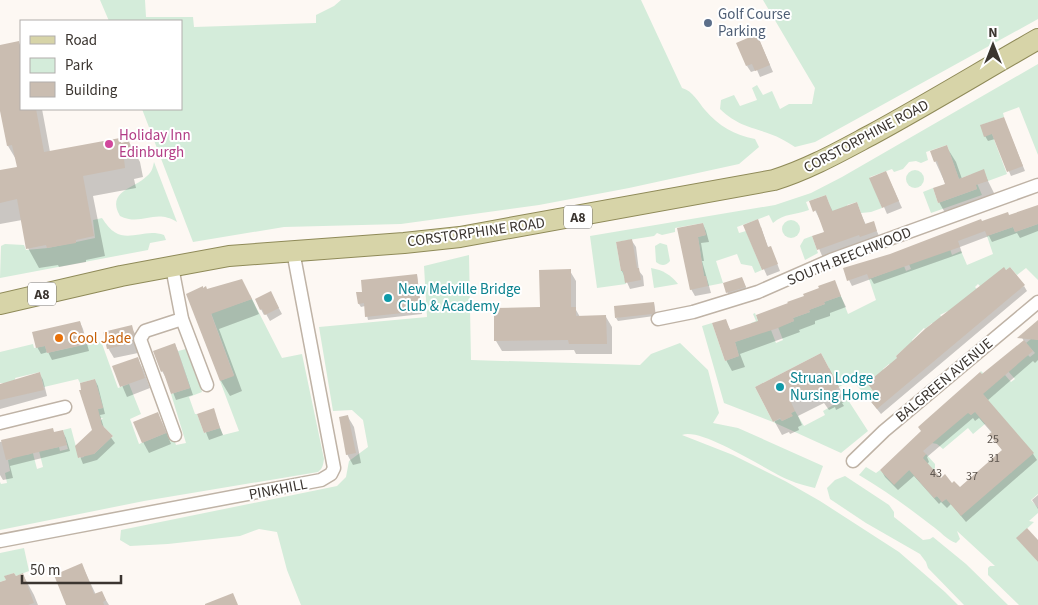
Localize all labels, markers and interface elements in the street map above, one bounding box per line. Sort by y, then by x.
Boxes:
place label: Golf Course Parking [718,4,790,42]
marker: Golf Course Parking [702,17,714,29]
legend [20,20,182,110]
north arrow [968,20,1018,70]
text: N [988,23,998,43]
text: Road [65,30,97,51]
text: Park [65,55,94,76]
text: Building [65,80,118,101]
street label: CORSTORPHINE ROAD [800,95,932,178]
place label: Holiday Inn Edinburgh [119,125,191,163]
marker: Holiday Inn Edinburgh [103,138,115,150]
road number: A8 [564,206,592,228]
street label: CORSTORPHINE ROAD [406,212,546,253]
street label: SOUTH BEECHWOOD [784,222,914,291]
place label: New Melville Bridge Club & Academy [398,279,521,317]
road number: A8 [28,282,56,306]
marker: New Melville Bridge Club & Academy [382,292,394,304]
place label: Cool Jade [69,328,131,349]
marker: Cool Jade [53,332,65,344]
street label: BALGREEN AVENUE [891,333,997,427]
place label: Struan Lodge Nursing Home [790,368,880,406]
marker: Struan Lodge Nursing Home [774,381,786,393]
house number: 25 [987,431,999,448]
house number: 31 [988,450,1000,467]
house number: 43 [930,465,942,482]
house number: 37 [966,468,978,485]
street label: PINKHILL [247,474,309,505]
scale bar [22,552,121,584]
text: 50 m [30,560,60,581]

